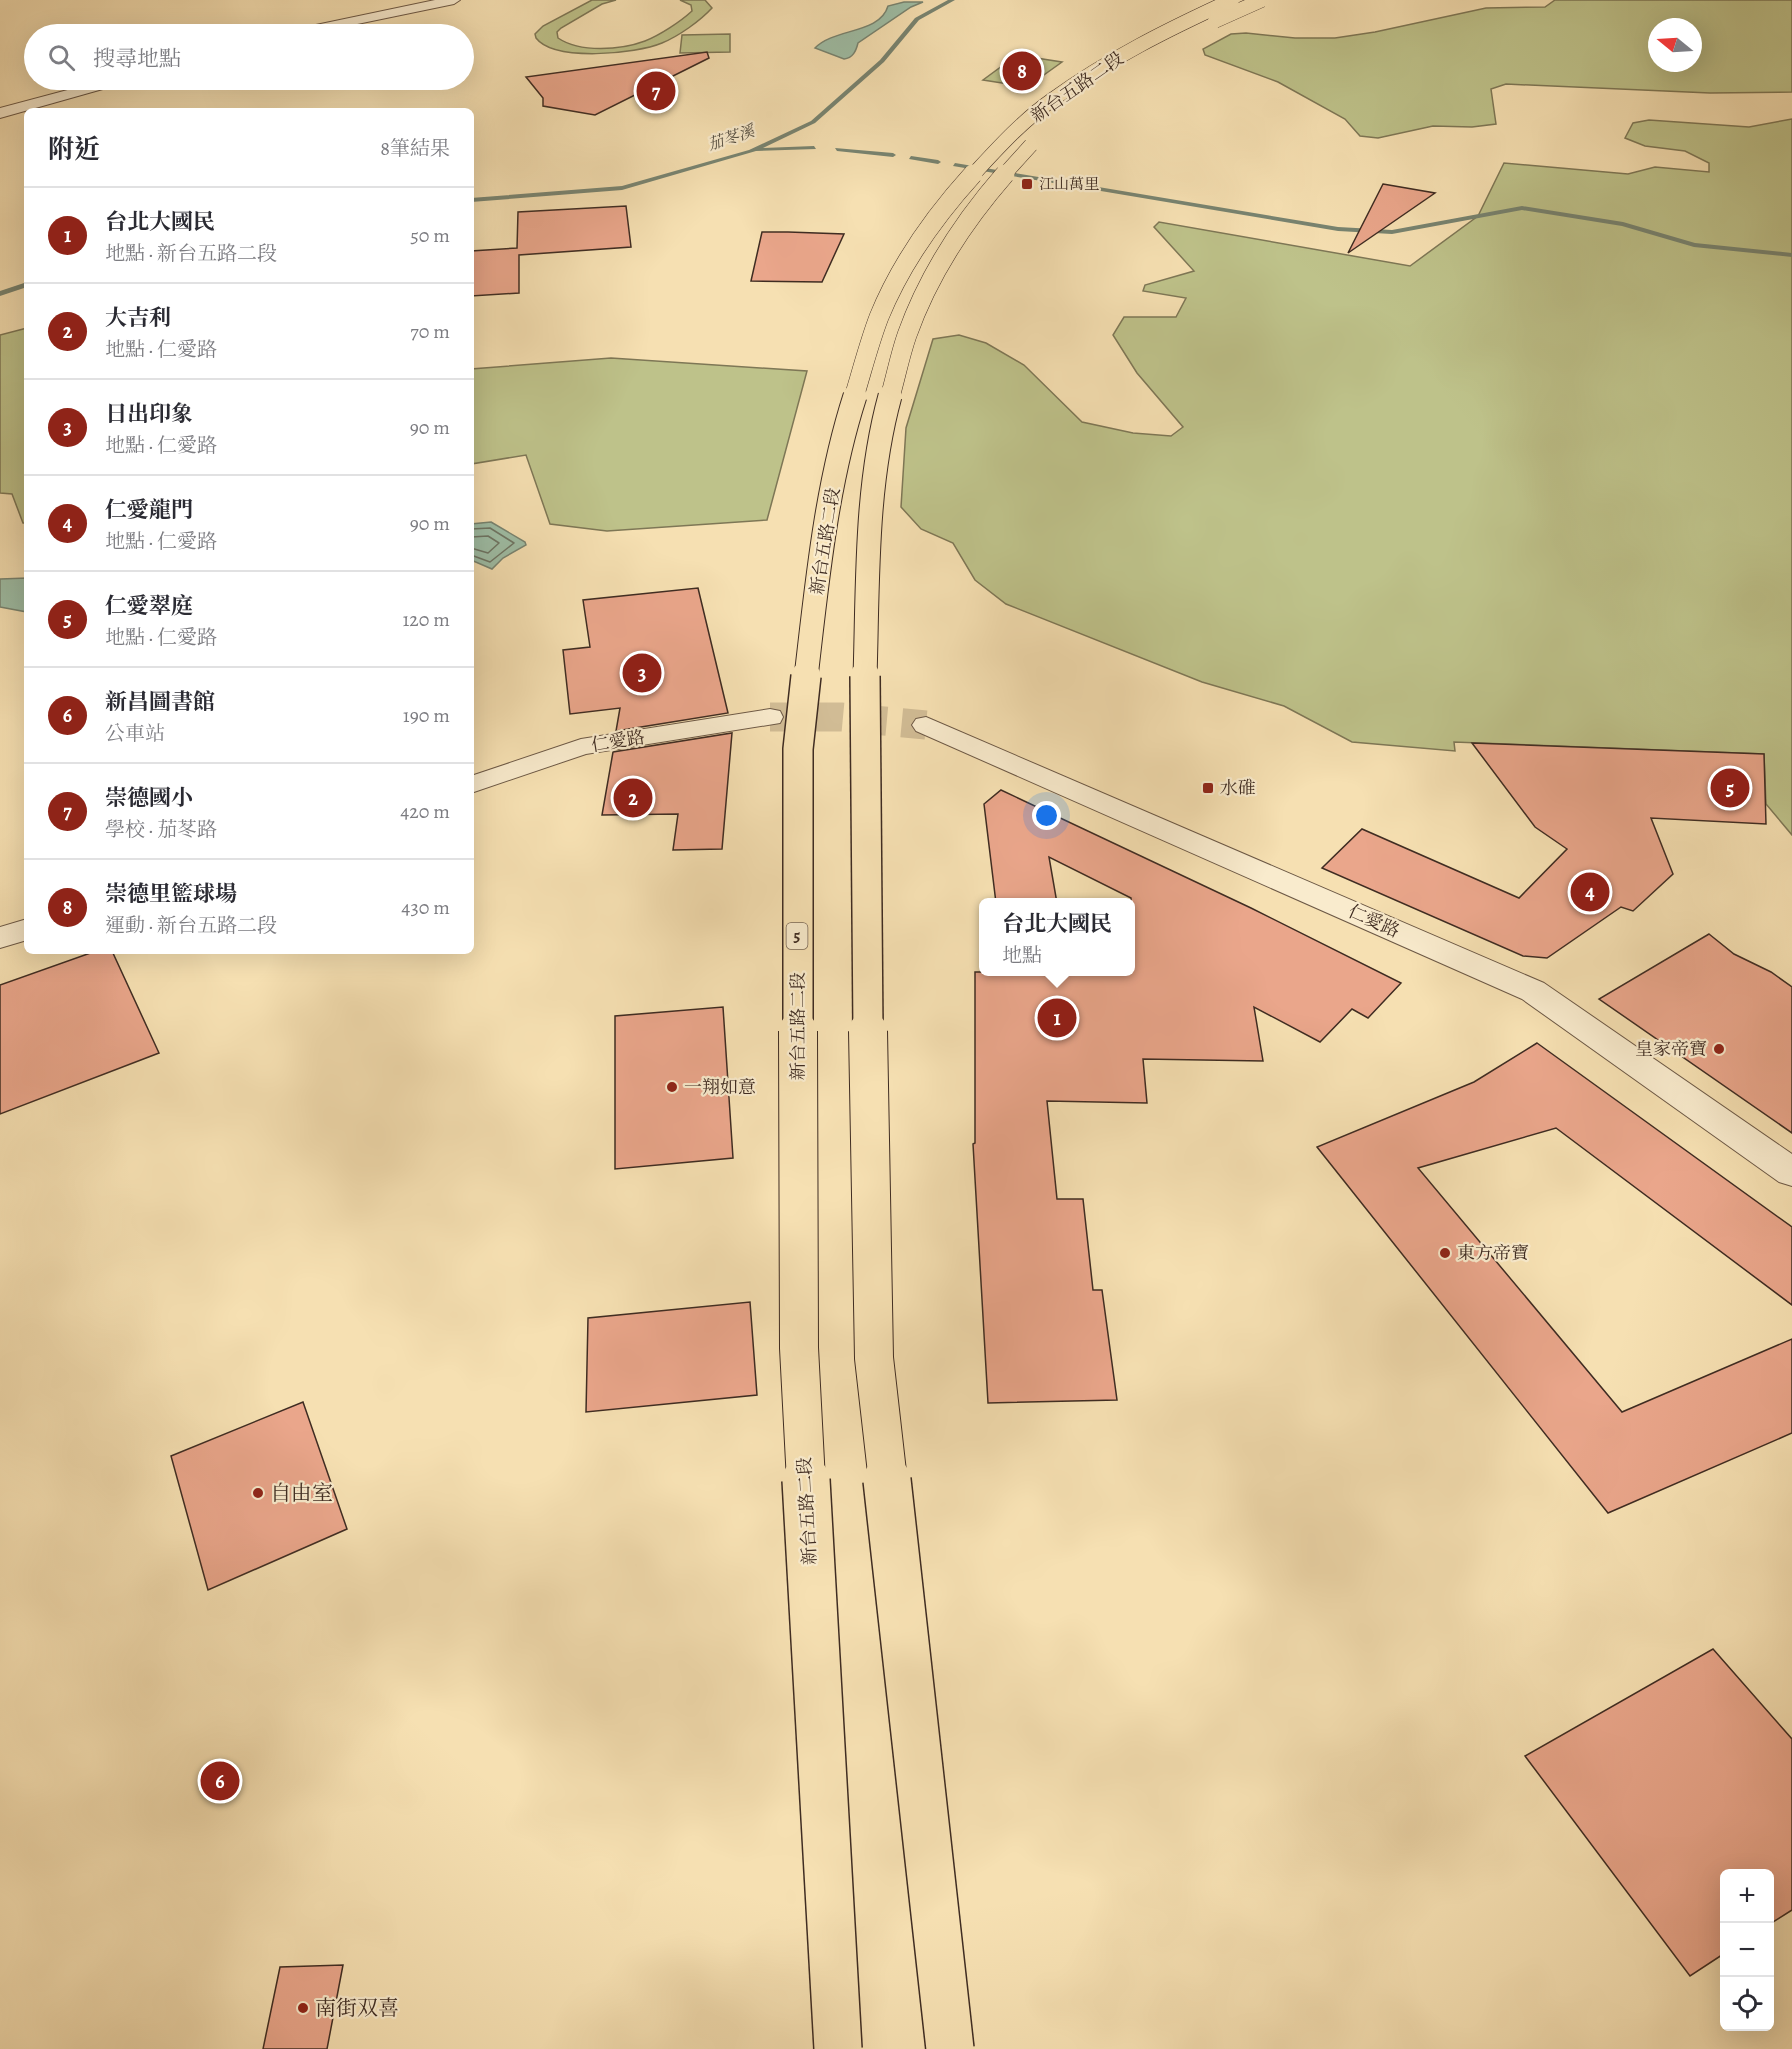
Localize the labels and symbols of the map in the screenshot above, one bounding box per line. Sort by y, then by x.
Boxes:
north arrow [1648,18,1702,72]
street label: 新台五路二段 [1026,46,1128,128]
pin: 8 [1002,48,1042,94]
pin: 7 [636,68,676,113]
water label: 茄苳溪 [705,120,759,156]
place label: 江山萬里 [1039,174,1099,194]
marker: 江山萬里 [1020,177,1034,191]
street label: 新台五路二段 [805,486,845,596]
pin: 3 [622,650,662,696]
street label: 仁愛路 [589,725,647,757]
pin: 5 [1710,766,1750,810]
pin: 2 [614,776,652,820]
place label: 水碓 [1220,776,1256,800]
marker: 水碓 [1201,781,1215,795]
your location [1032,801,1061,830]
pin: 4 [1570,870,1610,914]
street label: 仁愛路 [1344,899,1404,943]
road number: 5 [786,923,808,949]
street label: 新台五路二段 [786,972,810,1080]
pin: 1 [1038,996,1076,1040]
place label: 皇家帝寶 [1635,1037,1707,1061]
marker: 皇家帝寶 [1712,1042,1726,1056]
place label: 一翔如意 [684,1075,756,1099]
marker: 一翔如意 [665,1080,679,1094]
place label: 東方帝寶 [1457,1241,1529,1265]
marker: 東方帝寶 [1438,1246,1452,1260]
street label: 新台五路二段 [792,1456,822,1566]
place label: 自由室 [270,1479,333,1507]
marker: 自由室 [251,1486,265,1500]
pin: 6 [200,1758,240,1804]
place label: 南街双喜 [315,1994,399,2022]
marker: 南街双喜 [296,2001,310,2015]

